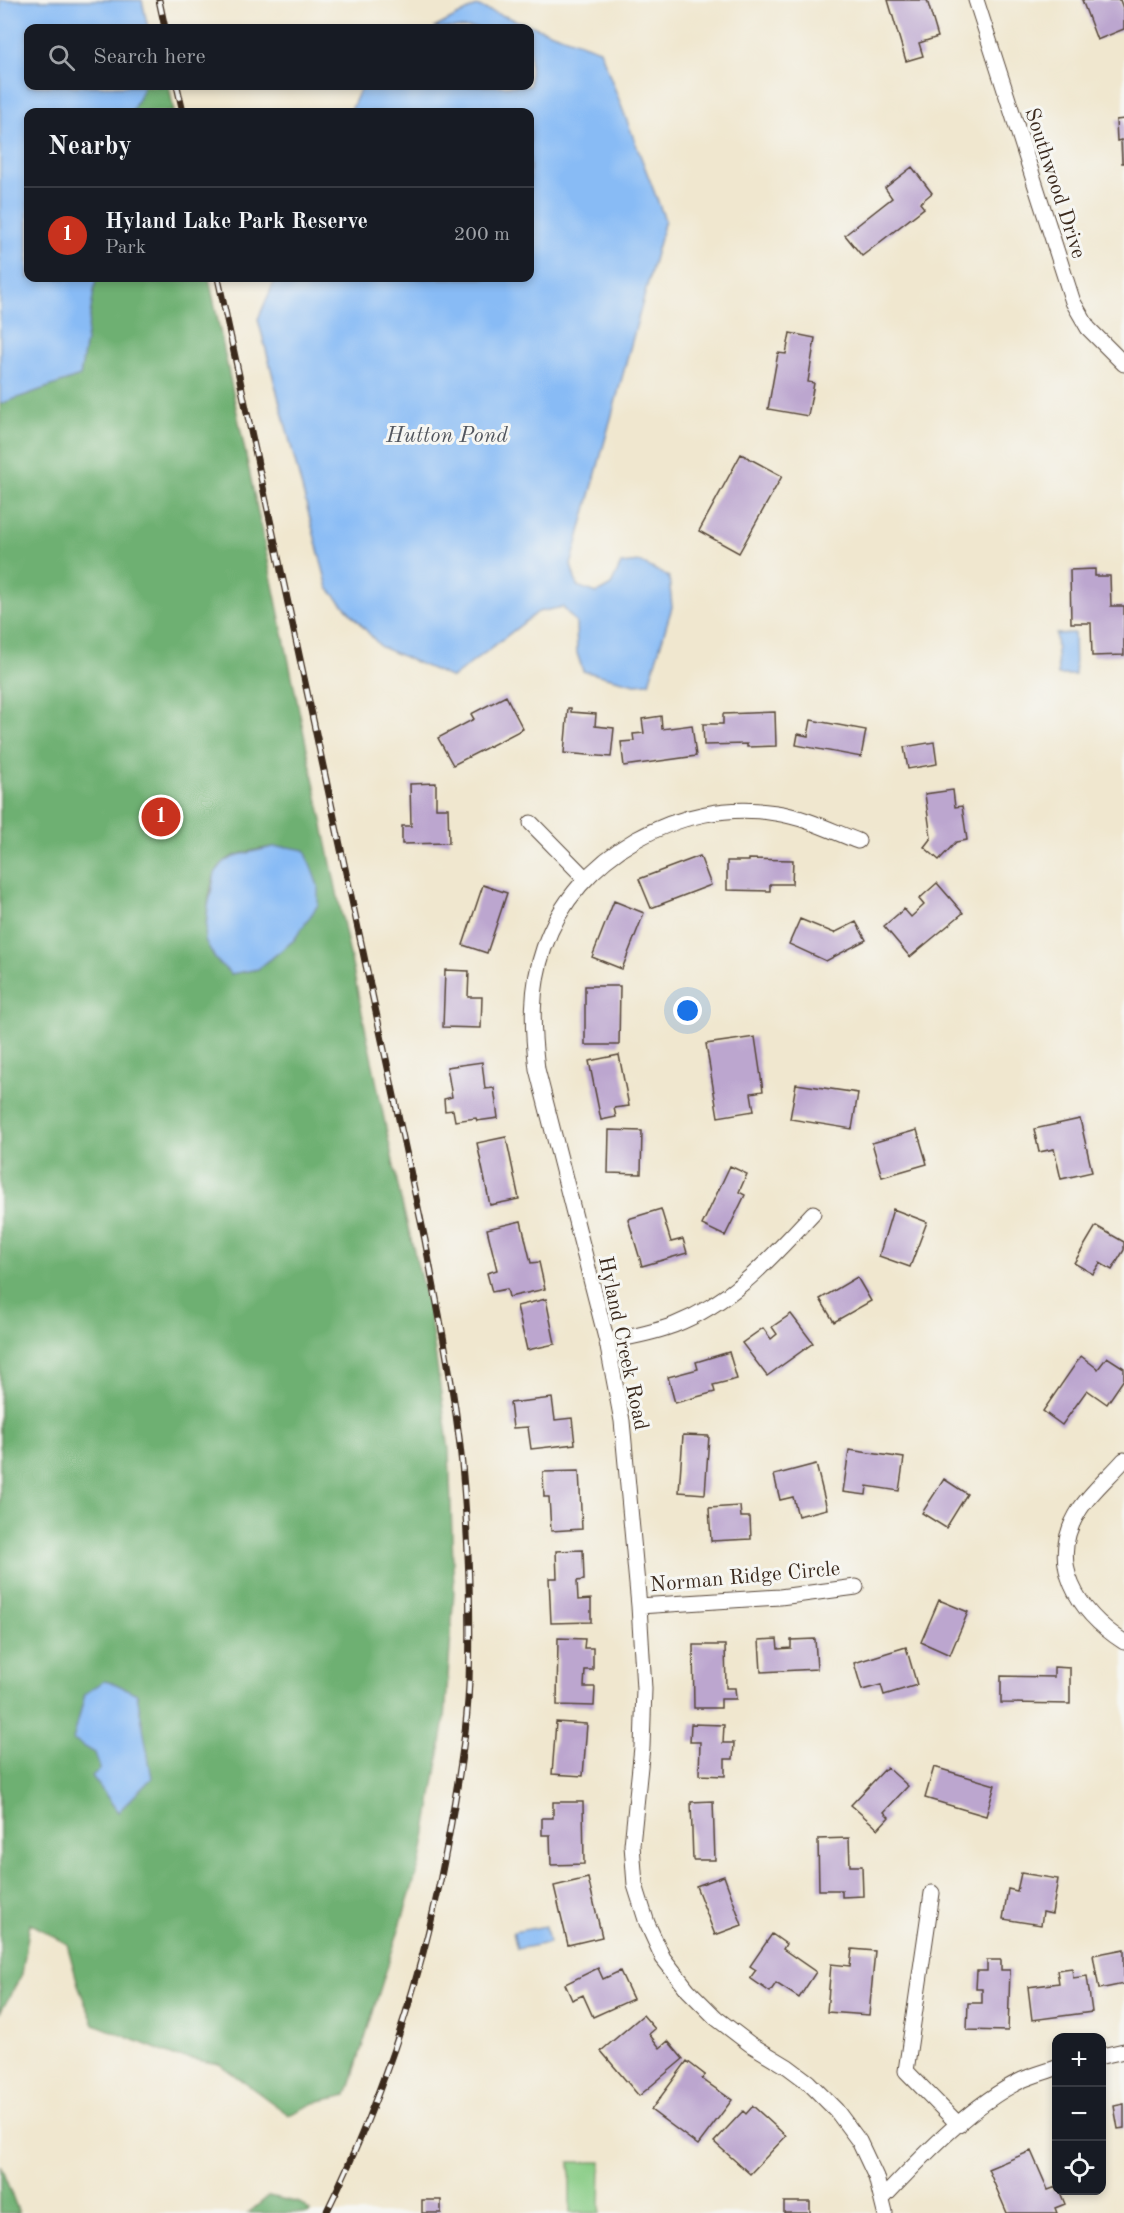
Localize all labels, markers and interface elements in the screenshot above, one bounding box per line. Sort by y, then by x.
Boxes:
search box [24,24,534,90]
icon: search [45,41,78,74]
text: Search here [93,46,206,68]
street label: Southwood Drive [1020,106,1089,261]
text: Nearby [48,134,132,160]
text: Hyland Lake Park Reserve [105,211,368,233]
text: 1 [62,225,73,245]
text: 200 m [454,225,510,245]
text: Park [105,238,146,258]
water label: Hutton Pond [385,425,508,447]
pin: 1 [142,794,180,840]
your location [673,996,702,1025]
street label: Hyland Creek Road [594,1254,651,1432]
street label: Norman Ridge Circle [649,1559,841,1596]
map controls [1052,2033,1106,2195]
button: + [1052,2033,1106,2087]
button: − [1052,2087,1106,2141]
button: locate [1052,2141,1106,2195]

